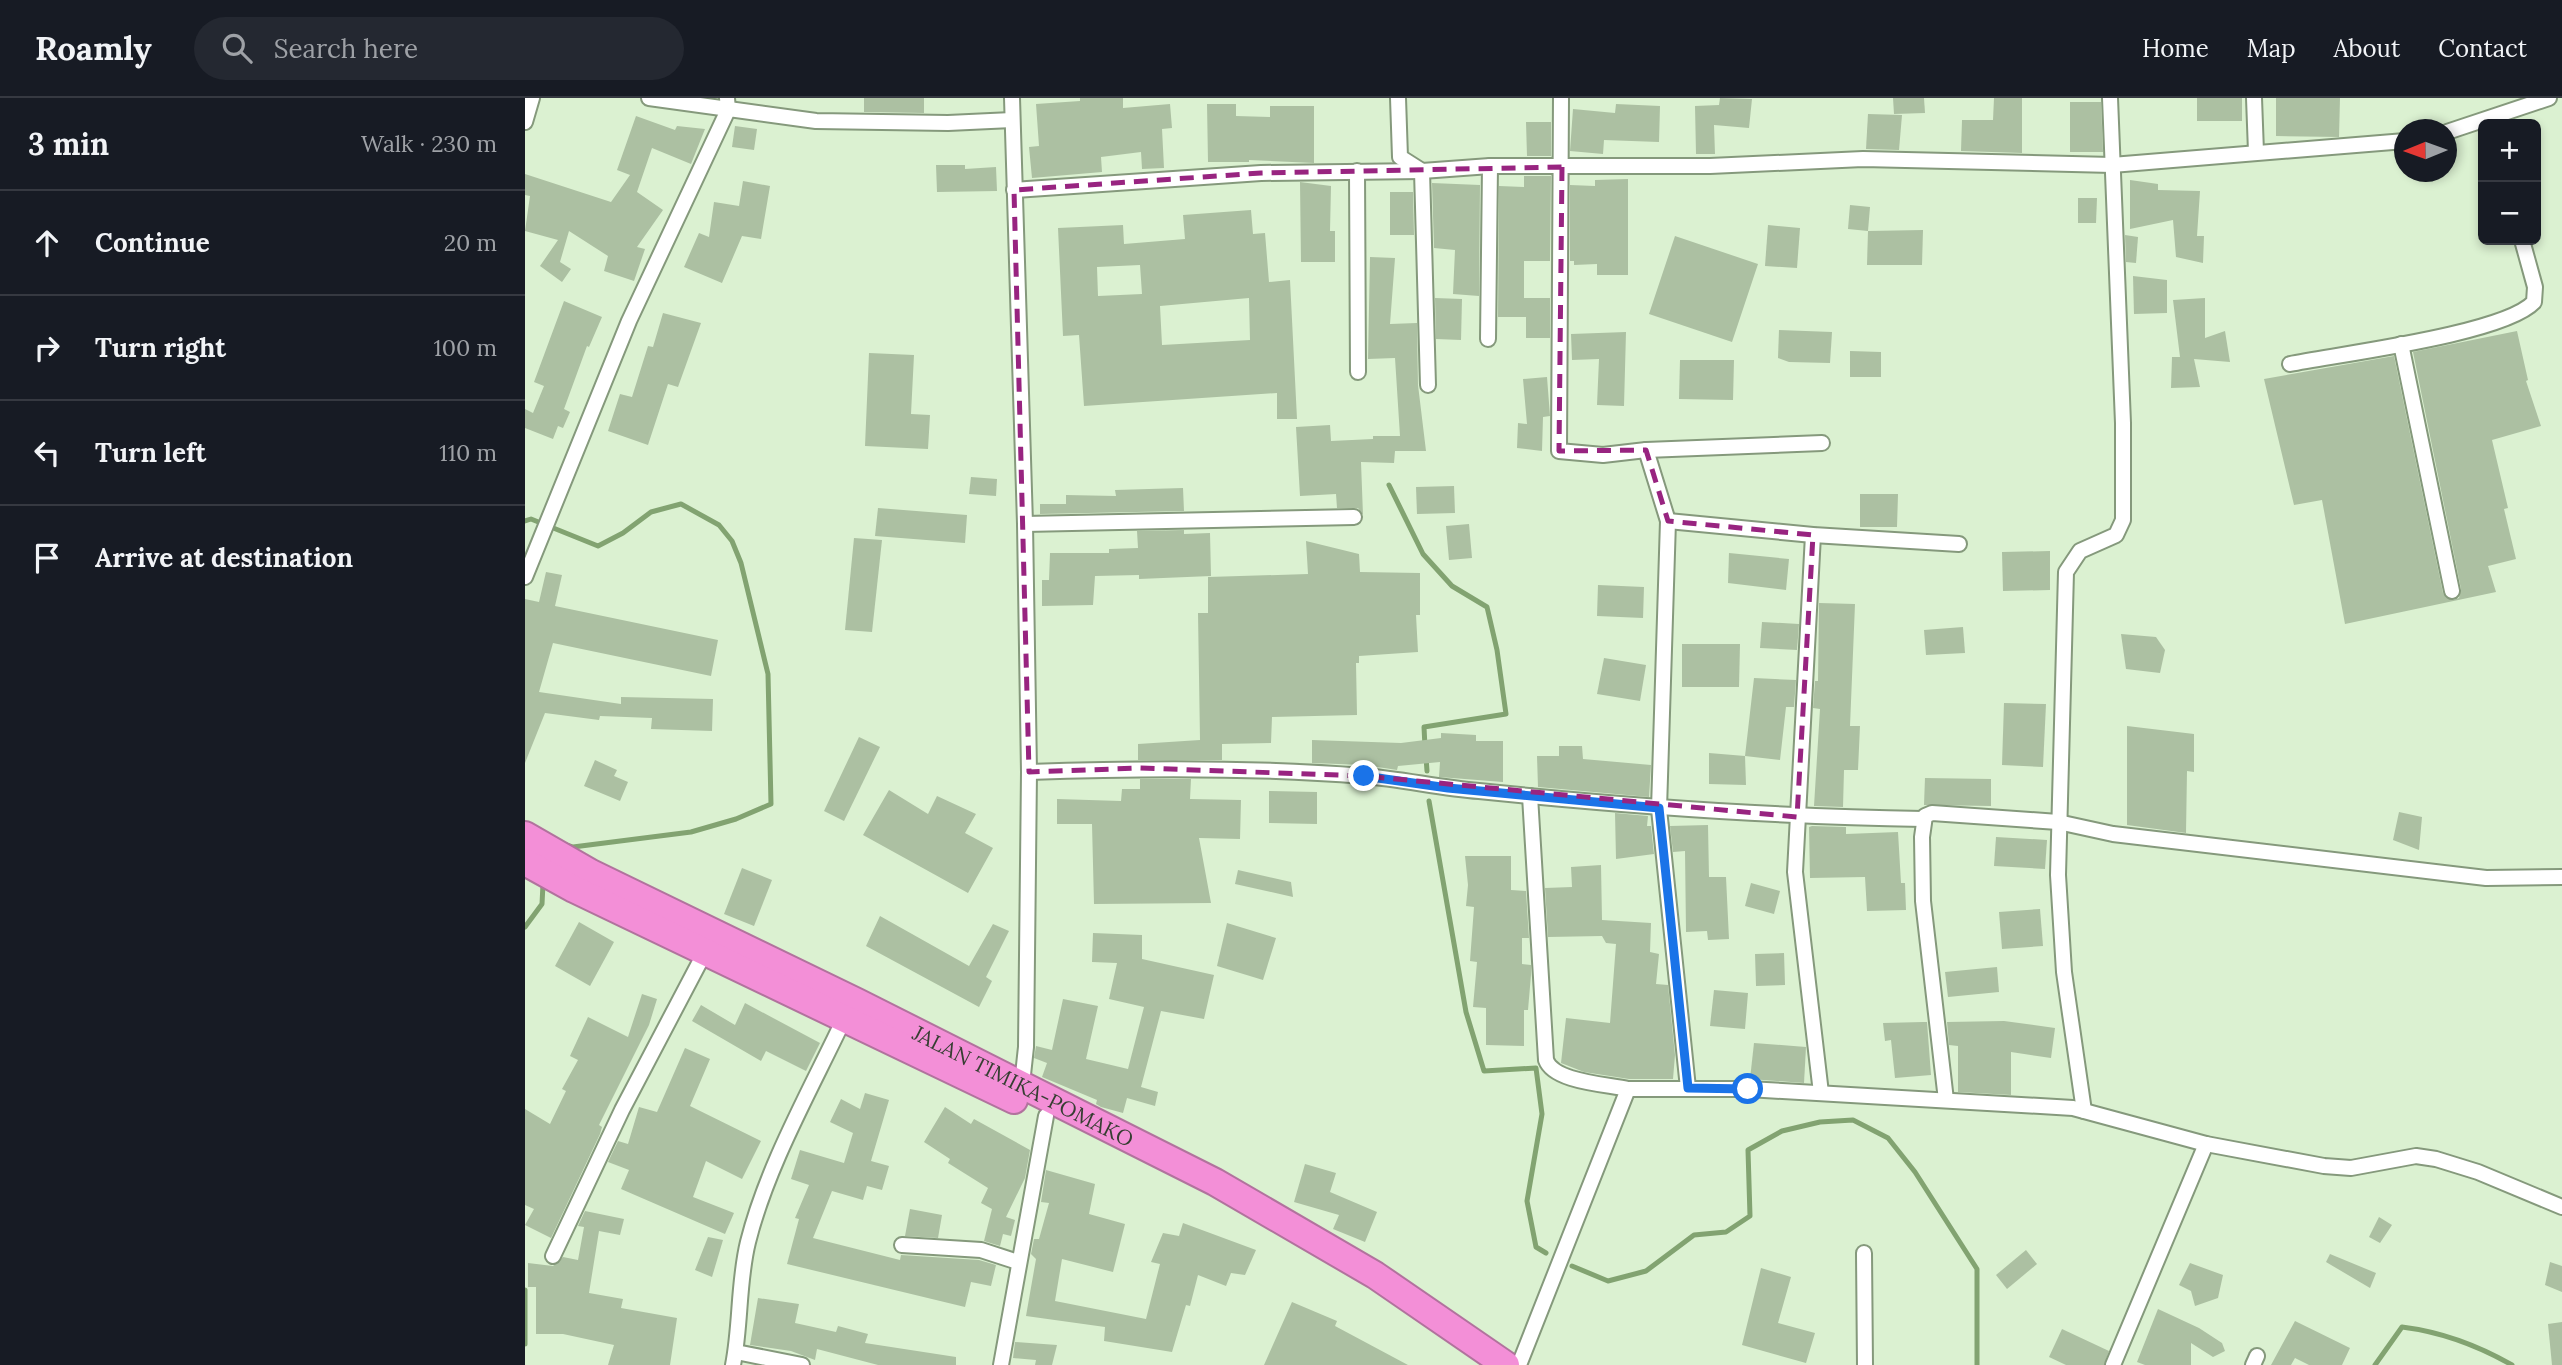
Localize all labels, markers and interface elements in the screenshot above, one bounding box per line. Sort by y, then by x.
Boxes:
search box [194,17,684,80]
text: Roamly [35,27,152,69]
icon: search [218,29,256,67]
text: Search here [274,32,418,65]
text: Home [2142,33,2209,64]
text: Map [2247,33,2296,64]
text: About [2334,33,2400,64]
text: Contact [2438,33,2527,64]
north arrow [2394,119,2457,182]
map controls [2478,119,2541,245]
button: + [2478,119,2541,182]
text: 3 min [28,125,109,163]
text: Walk · 230 m [361,129,497,158]
button: − [2478,182,2541,245]
icon: ahead [28,224,66,262]
text: Continue [95,226,210,259]
text: 20 m [444,228,497,257]
icon: right [28,329,66,367]
text: Turn right [95,331,226,364]
text: 100 m [433,333,497,362]
icon: left [28,434,66,472]
text: Turn left [95,436,206,469]
text: 110 m [439,438,497,467]
icon: arrive [28,539,66,577]
text: Arrive at destination [95,541,353,574]
route end [1348,760,1379,791]
street label: JALAN TIMIKA-POMAKO [908,1018,1138,1152]
route start [1732,1073,1763,1104]

